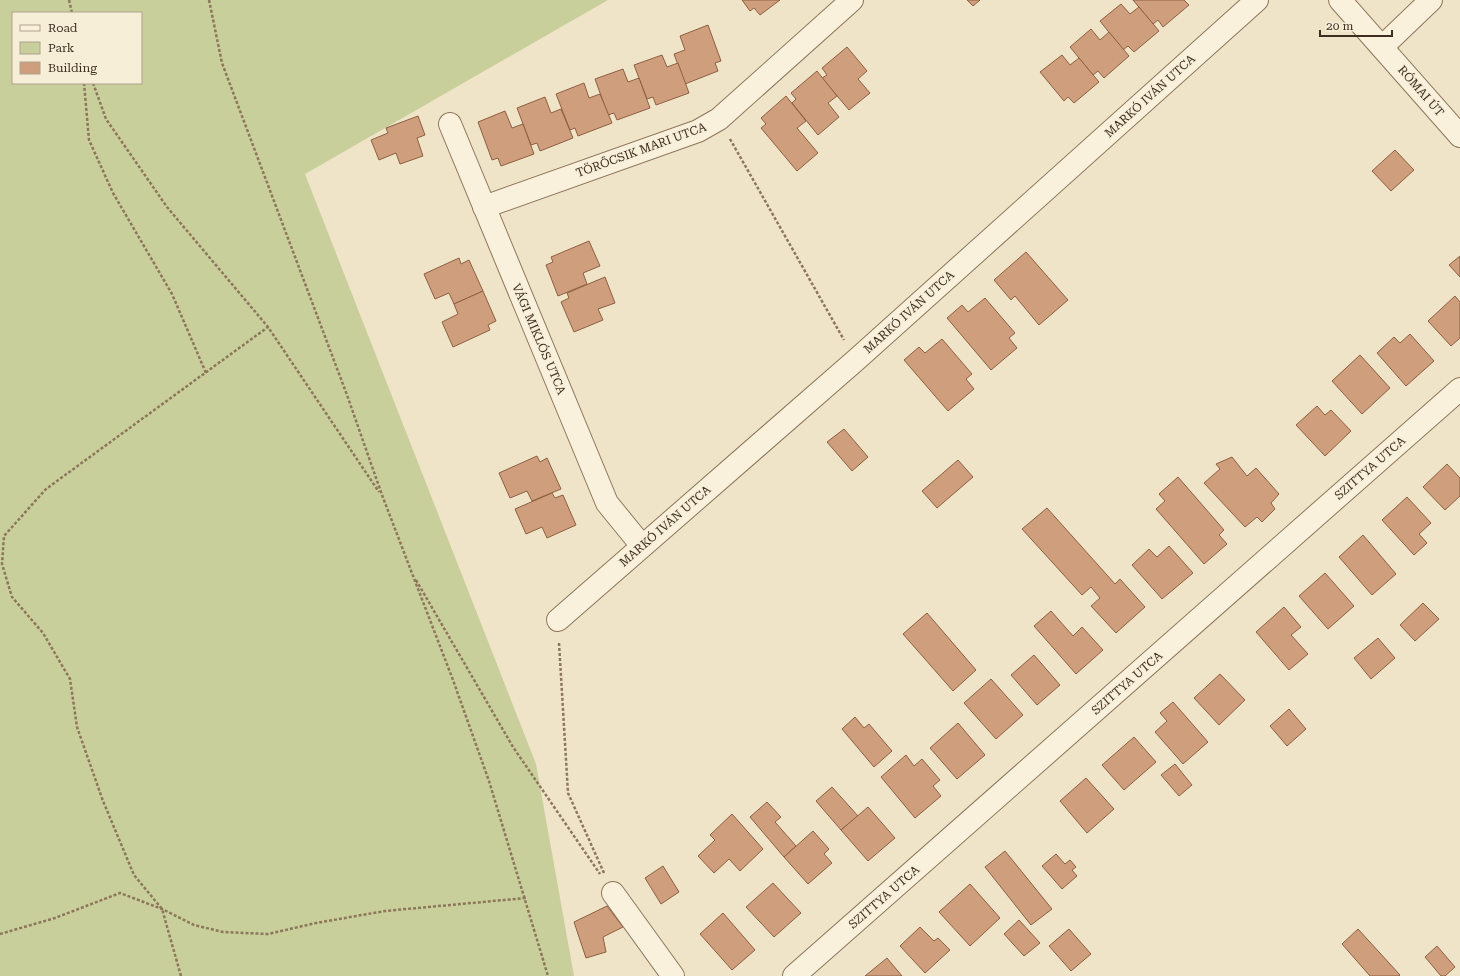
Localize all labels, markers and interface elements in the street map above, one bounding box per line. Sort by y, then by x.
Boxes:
legend [12,12,142,84]
scale bar [1320,12,1392,38]
text: 20 m [1326,19,1353,33]
text: Road [48,21,78,35]
text: Park [48,41,75,55]
street label: MARKÓ IVÁN UTCA [1102,51,1198,140]
text: Building [48,61,97,75]
street label: RÓMAI ÚT [1395,63,1447,119]
street label: TÖRŐCSIK MARI UTCA [574,120,709,180]
street label: MARKÓ IVÁN UTCA [861,267,957,356]
street label: VÁGI MIKLÓS UTCA [509,281,569,397]
street label: SZITTYA UTCA [1332,433,1409,502]
street label: MARKÓ IVÁN UTCA [616,482,714,570]
street label: SZITTYA UTCA [1089,648,1166,717]
street label: SZITTYA UTCA [846,862,923,931]

